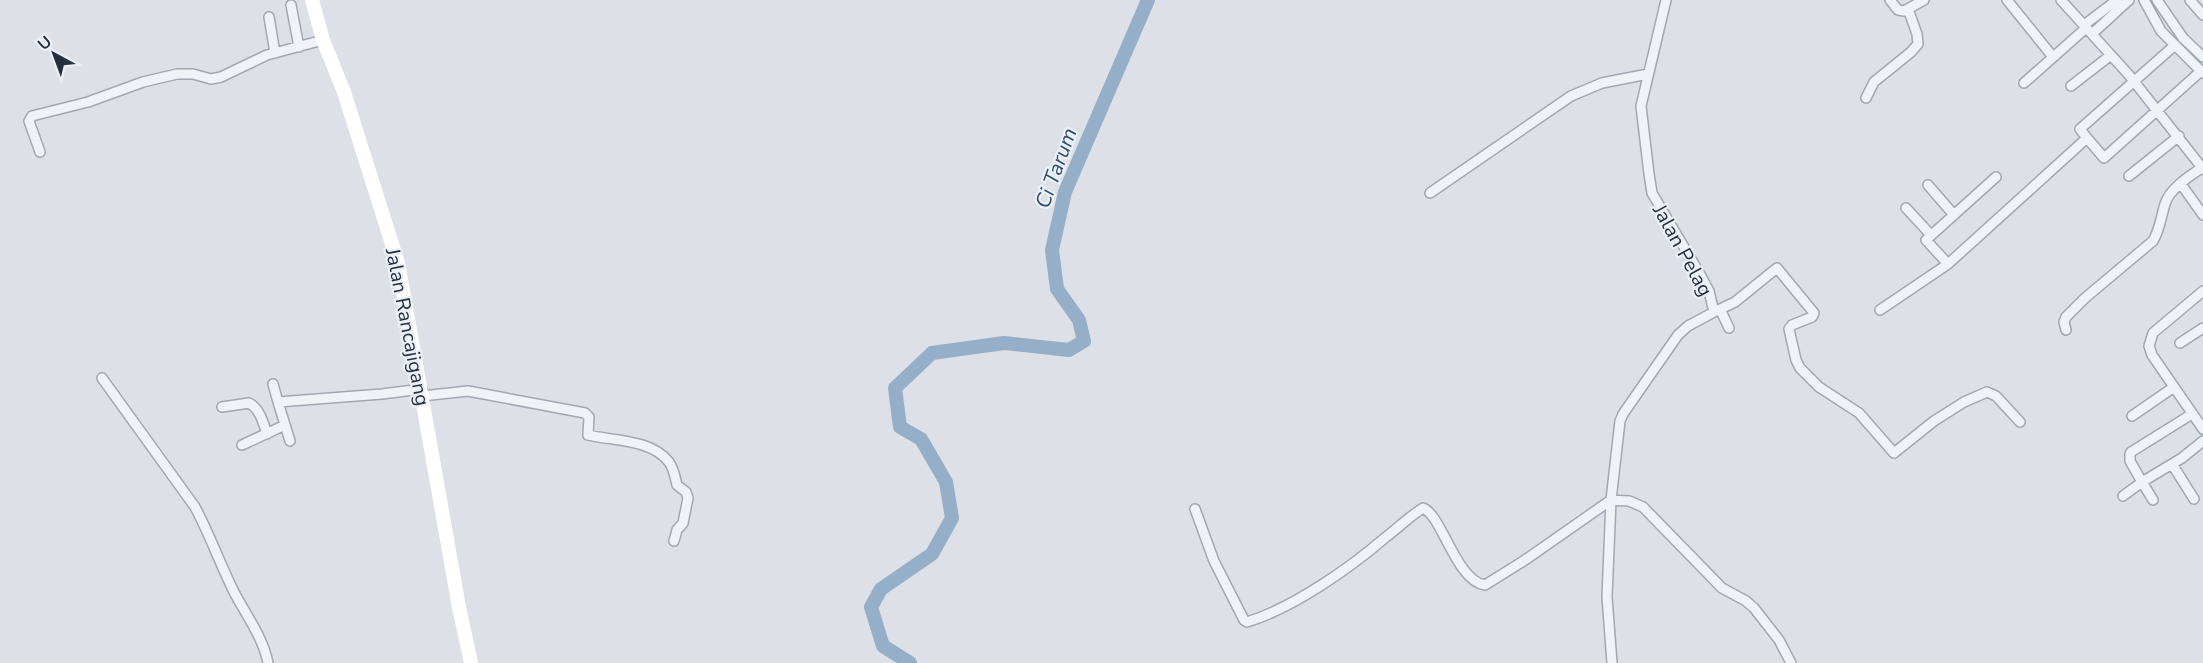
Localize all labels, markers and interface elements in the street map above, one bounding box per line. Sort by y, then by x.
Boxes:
north arrow [24,24,84,84]
text: U [33,31,56,56]
water label: Ci Tarum [1029,124,1083,212]
street label: Jalan Pelag [1646,199,1719,301]
street label: Jalan Rancajigang [379,245,436,408]

